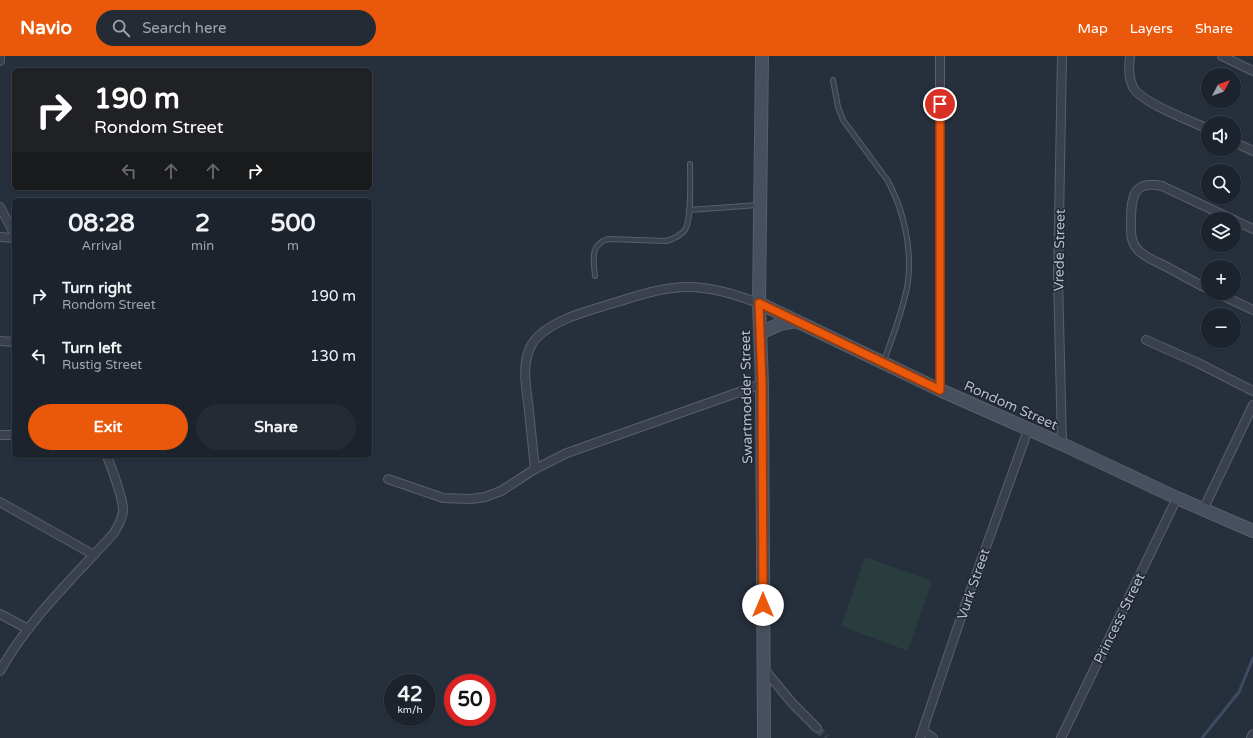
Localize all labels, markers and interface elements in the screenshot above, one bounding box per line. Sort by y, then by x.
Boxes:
search box [96,10,376,46]
text: Navio [20,17,72,39]
icon: search [110,17,132,39]
text: Search here [142,19,226,37]
text: Map [1078,20,1108,37]
text: Layers [1130,20,1173,37]
text: Share [1195,20,1233,37]
north arrow [1201,68,1241,108]
map controls [1201,68,1241,348]
text: 190 m [94,82,180,116]
icon: right [28,84,80,136]
pin [923,87,957,121]
icon: arrive [929,93,951,115]
text: Rondom Street [94,116,224,138]
button: sound [1201,116,1241,156]
icon: left [118,160,140,182]
icon: ahead [160,160,182,182]
icon: ahead [202,160,224,182]
icon: right [244,160,266,182]
button: search [1201,164,1241,204]
street label: Vrede Street [1050,208,1069,291]
text: 08:28 [68,209,135,238]
text: 2 [195,209,210,238]
text: 500 [270,209,316,238]
button: layers [1201,212,1241,252]
text: Arrival [81,238,122,254]
text: min [191,238,214,254]
text: m [287,238,299,254]
button: + [1201,260,1241,300]
text: Turn right [62,279,132,297]
icon: right [28,285,50,307]
text: 190 m [310,287,356,305]
text: Rondom Street [62,297,156,313]
button: − [1201,308,1241,348]
street label: Swartmodder Street [737,329,756,464]
text: Turn left [62,339,122,357]
icon: left [28,345,50,367]
text: 130 m [310,347,356,365]
text: Rustig Street [62,357,142,373]
street label: Rondom Street [961,377,1061,434]
button: Exit [28,404,188,450]
button: Share [196,404,356,450]
street label: Vurk Street [953,546,994,622]
street label: Princess Street [1090,569,1149,666]
position arrow [742,584,784,626]
speed limit sign: 50 [444,674,496,726]
text: 42 [397,683,423,707]
text: km/h [397,704,423,716]

